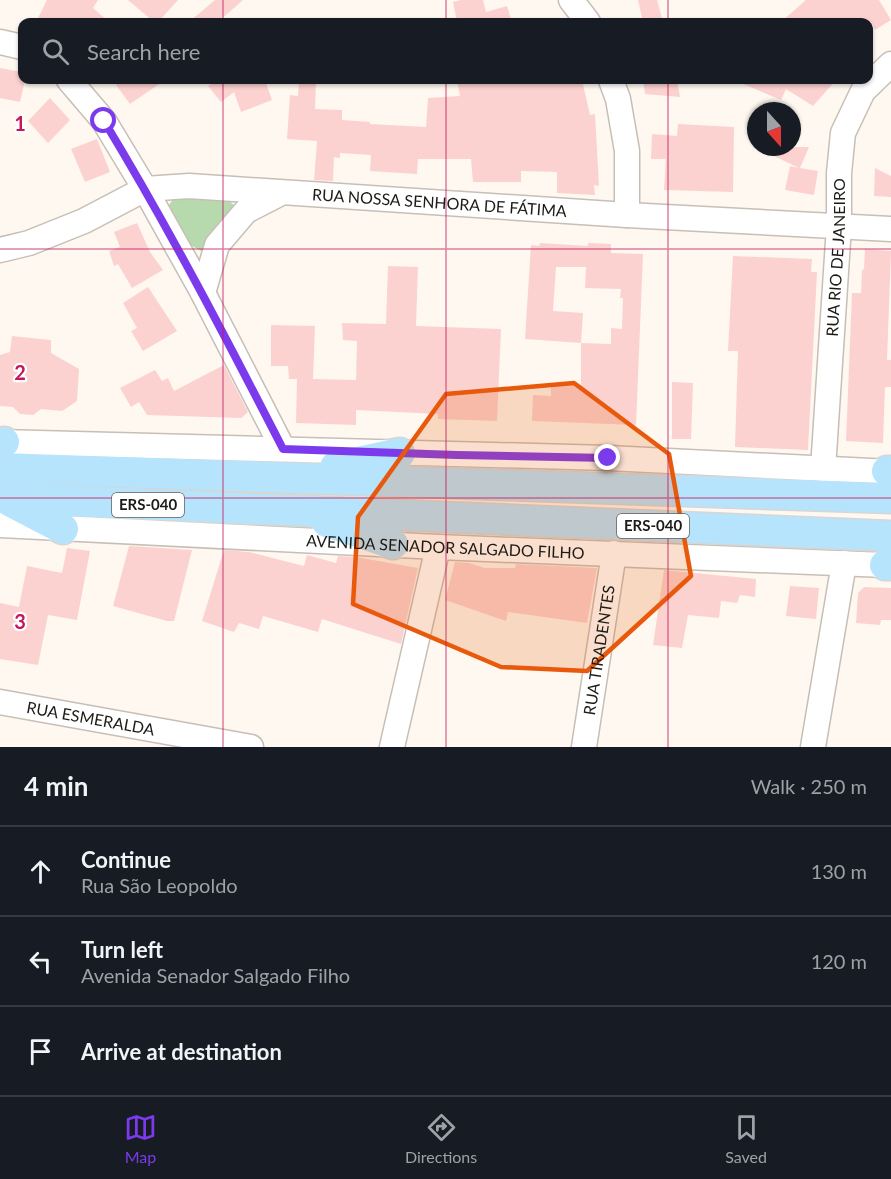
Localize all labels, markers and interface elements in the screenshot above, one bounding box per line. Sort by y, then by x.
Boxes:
search box [18,18,873,84]
icon: search [39,35,72,68]
text: Search here [87,38,200,65]
north arrow [747,102,801,156]
route start [90,107,116,133]
text: 1 [14,111,26,135]
street label: RUA RIO DE JANEIRO [822,178,848,337]
street label: RUA NOSSA SENHORA DE FÁTIMA [312,184,568,220]
text: 2 [14,360,26,384]
route end [594,444,620,470]
road number: ERS-040 [112,493,184,517]
road number: ERS-040 [617,514,689,538]
street label: AVENIDA SENADOR SALGADO FILHO [306,530,585,562]
street label: RUA TIRADENTES [579,584,618,716]
text: 3 [14,609,26,633]
street label: RUA ESMERALDA [25,697,156,739]
text: 4 min [24,770,88,802]
text: Walk · 250 m [751,774,867,798]
text: Continue [81,846,171,873]
icon: ahead [24,855,57,888]
text: 130 m [811,859,867,883]
text: Rua São Leopoldo [81,873,238,897]
text: Turn left [81,936,163,963]
icon: left [24,945,57,978]
text: 120 m [811,949,867,973]
text: Avenida Senador Salgado Filho [81,963,350,987]
icon: arrive [24,1035,57,1068]
text: Arrive at destination [81,1038,282,1065]
tab: Map [124,1111,157,1166]
tab: Directions [405,1111,477,1166]
tab: Saved [725,1111,767,1166]

